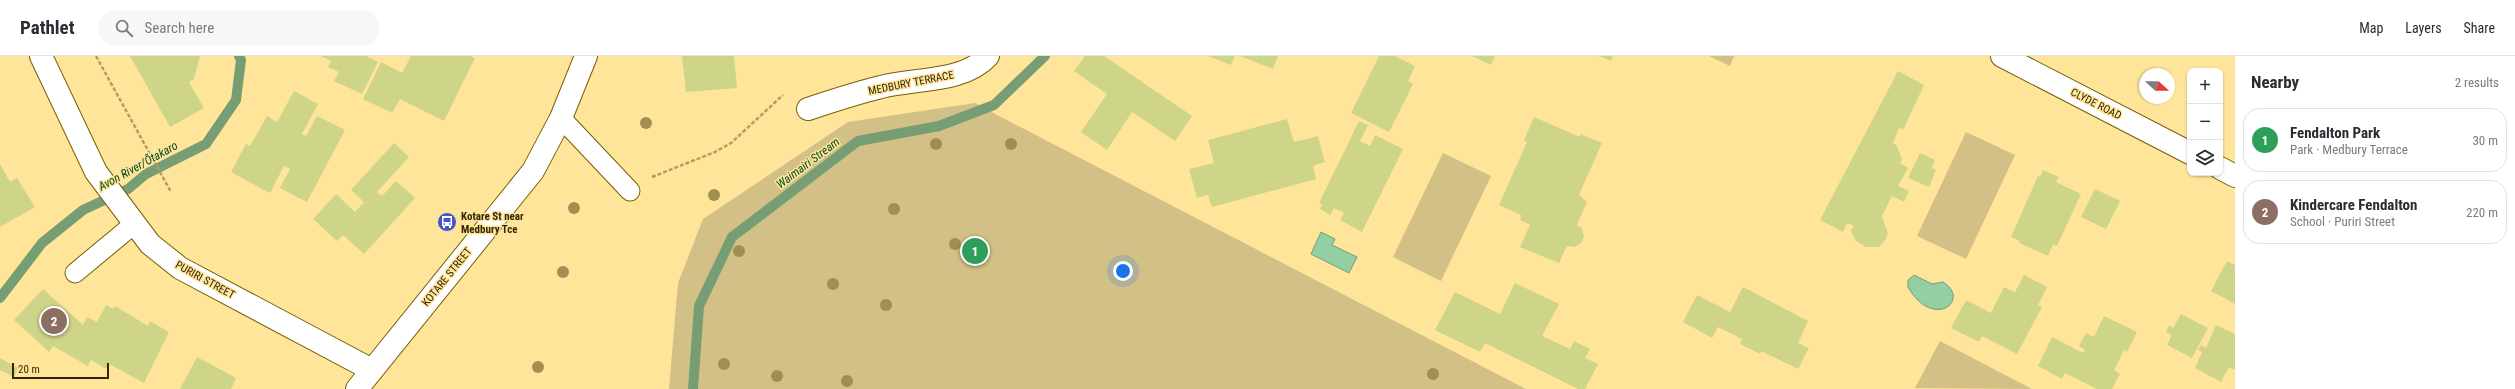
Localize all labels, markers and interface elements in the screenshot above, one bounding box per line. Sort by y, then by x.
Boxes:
search box [99,10,379,46]
text: Pathlet [20,16,75,39]
icon: search [113,17,135,39]
text: Search here [145,19,214,37]
text: Map [2359,20,2383,36]
text: Layers [2405,20,2442,36]
text: Share [2464,20,2495,36]
street label: MEDBURY TERRACE [867,68,955,98]
north arrow [2139,68,2175,104]
map controls [2187,68,2223,176]
button: + [2187,68,2223,104]
text: Nearby [2251,72,2299,92]
text: 2 results [2455,75,2499,90]
street label: CLYDE ROAD [2068,86,2124,122]
button: − [2187,104,2223,140]
text: Fendalton Park [2290,124,2380,142]
text: 1 [2262,133,2268,148]
text: 30 m [2472,133,2498,148]
water label: Waimairi Stream [774,135,843,191]
water label: Avon River/Ōtakaro [95,138,180,194]
button: layers [2187,140,2223,176]
text: Park · Medbury Terrace [2290,142,2408,157]
text: Kindercare Fendalton [2290,196,2417,214]
text: 2 [2262,205,2268,220]
text: 220 m [2466,205,2498,220]
place label: Kotare St near Medbury Tce [461,210,524,236]
bus stop icon: Kotare St near Medbury Tce [436,211,458,233]
text: School · Puriri Street [2290,214,2395,229]
pin: 1 [962,236,988,266]
street label: KOTARE STREET [419,245,475,309]
street label: PURIRI STREET [173,258,237,302]
your location [1113,261,1133,281]
pin: 2 [41,306,67,336]
scale bar [12,361,109,380]
text: 20 m [18,363,40,376]

